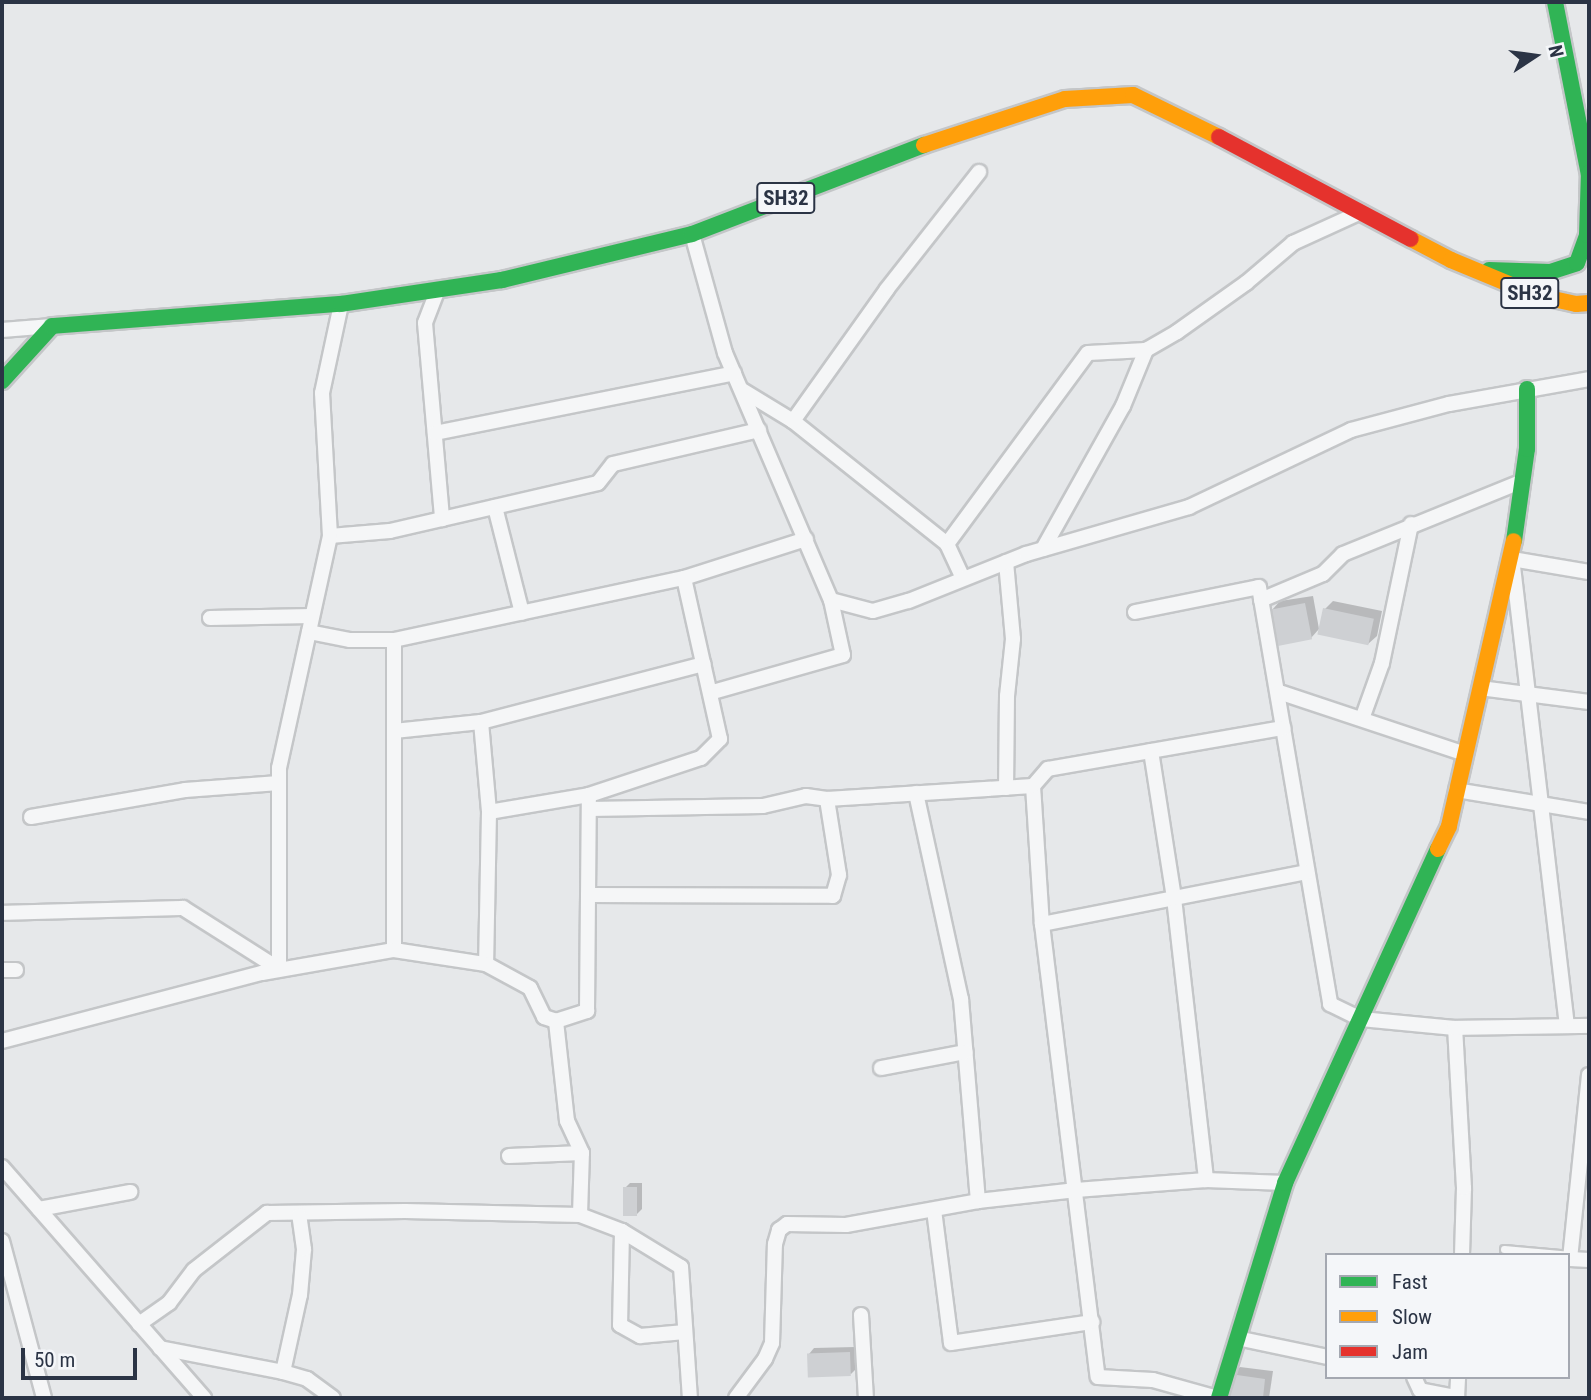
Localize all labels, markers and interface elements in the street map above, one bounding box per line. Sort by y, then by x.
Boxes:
north arrow [1500,21,1570,91]
text: N [1543,43,1568,59]
road number: SH32 [756,180,816,216]
road number: SH32 [1500,276,1560,310]
legend [1325,1253,1570,1379]
text: Fast [1392,1270,1428,1294]
text: Slow [1392,1305,1432,1329]
scale bar [24,1334,140,1378]
text: Jam [1392,1340,1428,1364]
text: 50 m [34,1348,75,1372]

